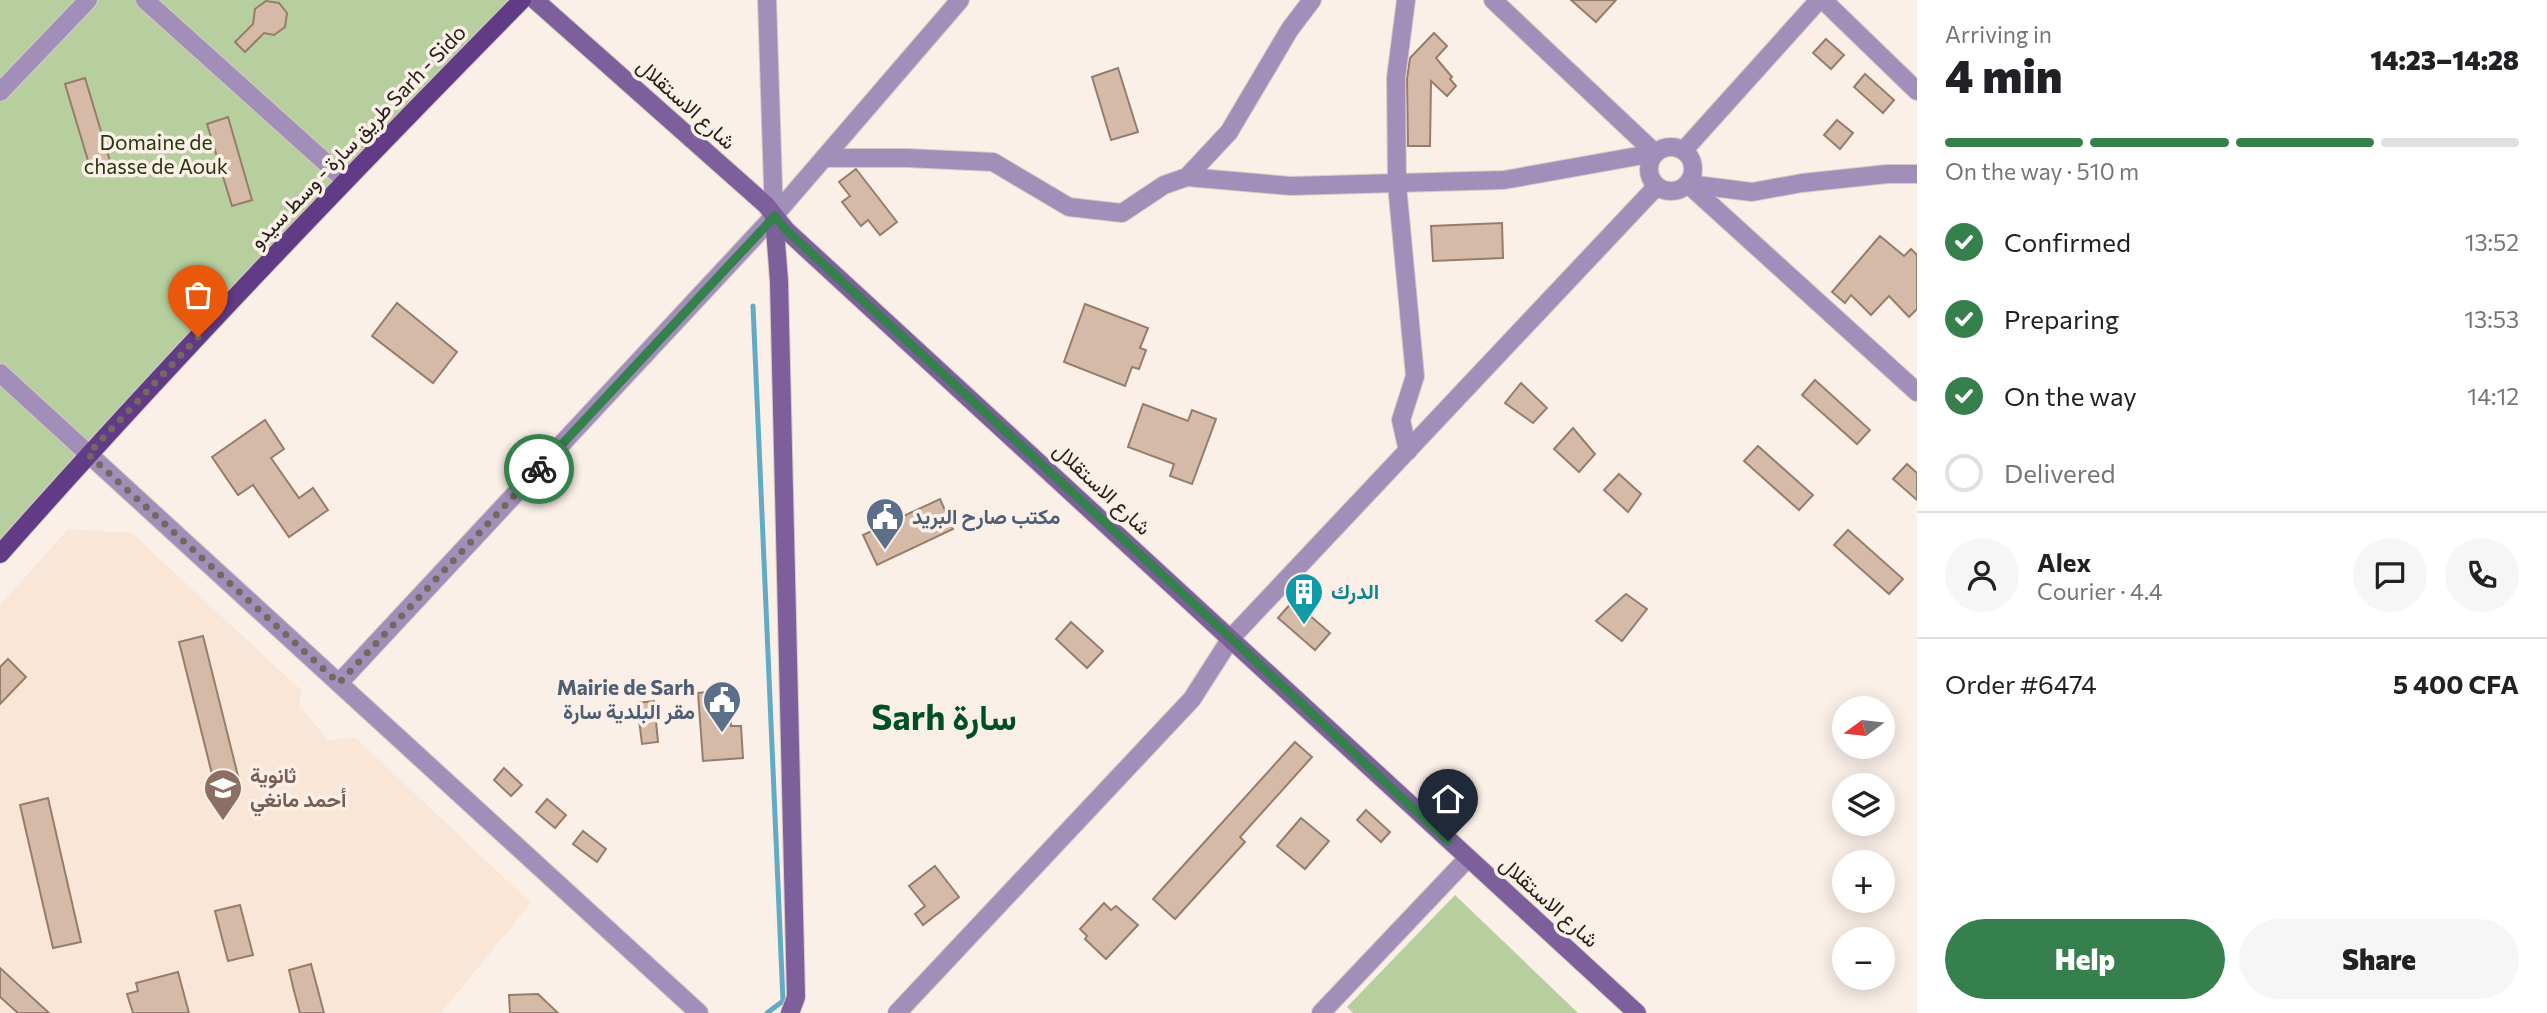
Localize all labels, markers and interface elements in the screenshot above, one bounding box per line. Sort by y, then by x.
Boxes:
street label: طريق سارة - وسط سيدو Sarh - Sido [244,19,472,254]
text: Arriving in [1945,20,2052,48]
text: 14:23–14:28 [2370,44,2519,75]
text: 4 min [1945,46,2063,102]
street label: شارع الاستقلال [630,52,742,156]
park label: Domaine de chasse de Aouk [84,129,228,178]
text: On the way · 510 m [1945,157,2139,185]
icon: check [1945,223,1983,261]
text: Confirmed [2004,226,2131,257]
text: 13:52 [2465,228,2519,256]
pin [168,265,228,337]
icon: bag [179,276,217,314]
icon: check [1945,300,1983,338]
text: Preparing [2004,303,2119,334]
text: 13:53 [2464,305,2519,333]
icon: check [1945,377,1983,415]
text: On the way [2004,380,2137,411]
text: 14:12 [2467,382,2519,410]
courier [504,434,574,504]
street label: شارع الاستقلال [1047,436,1157,542]
icon: bike [520,450,558,488]
text: Delivered [2004,457,2115,488]
public building icon: مكتب صارح البريد [864,496,906,551]
place label: مكتب صارح البريد [912,503,1061,531]
button: person [1945,538,2019,612]
button: chat [2353,538,2427,612]
button: phone [2445,538,2519,612]
text: Alex [2037,546,2091,577]
building icon: الدرك [1283,571,1325,626]
text: Courier · 4.4 [2037,577,2163,605]
place label: الدرك [1331,578,1379,605]
text: Order #6474 [1945,668,2097,699]
text: 5 400 CFA [2393,668,2519,699]
place label: Mairie de Sarh مقر البلدية سارة [557,674,695,725]
public building icon: Mairie de Sarh مقر البلدية سارة [701,679,743,734]
district label: Sarh سارة [871,694,1017,740]
north arrow [1832,696,1895,760]
map controls [1832,696,1895,990]
place label: ثانوية أحمد مانغي [250,762,346,817]
school or university icon: ثانوية أحمد مانغي [202,767,244,822]
pin [1418,769,1478,841]
button: layers [1832,773,1895,836]
icon: home [1429,780,1467,818]
street label: شارع الاستقلال [1493,850,1605,954]
button: + [1832,850,1895,913]
button: Help [1945,919,2225,999]
button: Share [2239,919,2519,999]
button: − [1832,927,1895,990]

